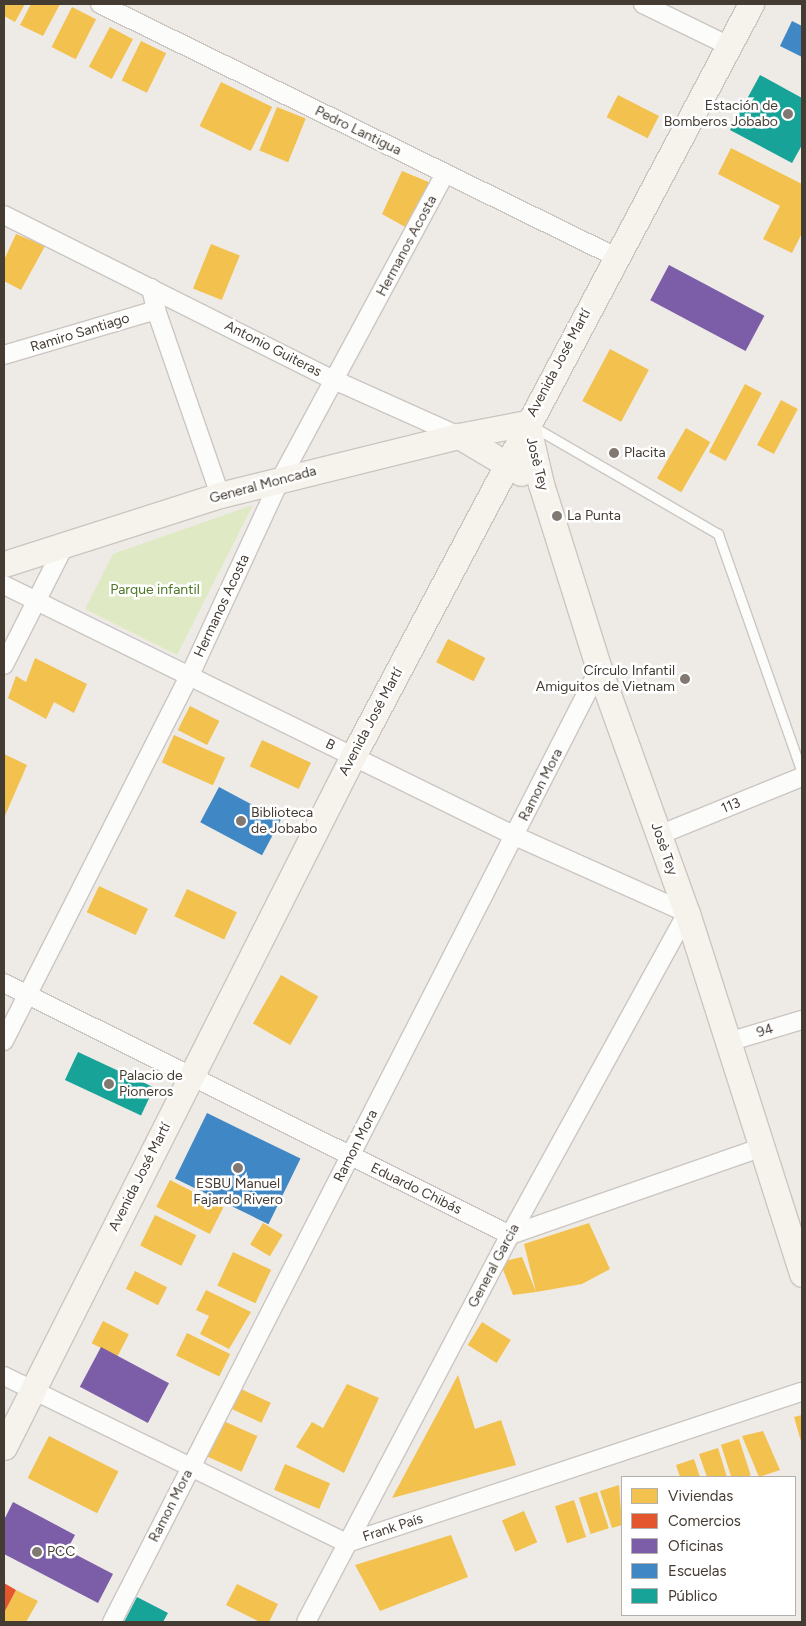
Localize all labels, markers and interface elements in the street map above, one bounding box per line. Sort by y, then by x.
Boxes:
place label: Estación de Bomberos Jobabo [664,98,778,130]
street label: Pedro Lantigua [312,103,404,159]
marker: Estación de Bomberos Jobabo [782,108,794,120]
street label: Hermanos Acosta [373,193,441,299]
street label: Avenida José Martí [524,306,594,420]
street label: Ramiro Santiago [28,310,132,356]
street label: Antonio Guiteras [222,317,324,381]
street label: Josè Tey [522,435,552,493]
place label: Placita [624,445,666,461]
marker: Placita [608,447,620,459]
street label: General Moncada [208,463,318,507]
place label: La Punta [567,508,621,524]
marker: La Punta [551,510,563,522]
street label: Hermanos Acosta [191,552,253,660]
park label: Parque infantil [110,582,200,598]
place label: Círculo Infantil Amiguitos de Vietnam [536,663,675,696]
street label: Avenida José Martí [336,665,406,779]
marker: Círculo Infantil Amiguitos de Vietnam [679,673,691,685]
street label: B [322,736,338,754]
street label: Ramon Mora [516,746,566,824]
street label: 113 [719,795,743,817]
place label: Biblioteca de Jobabo [251,805,317,838]
marker: Biblioteca de Jobabo [235,815,247,827]
street label: Josè Tey [647,820,681,878]
street label: 94 [755,1021,775,1041]
place label: Palacio de Pioneros [119,1068,183,1100]
marker: Palacio de Pioneros [103,1078,115,1090]
street label: Ramon Mora [331,1107,381,1185]
street label: Avenida José Martí [105,1120,175,1234]
street label: Eduardo Chibás [368,1160,464,1218]
marker: ESBU Manuel Fajardo Rivero [232,1162,244,1174]
place label: ESBU Manuel Fajardo Rivero [193,1176,283,1208]
street label: General Garcia [465,1221,523,1311]
street label: Ramon Mora [146,1467,196,1545]
legend [621,1476,796,1616]
text: Viviendas [668,1487,733,1505]
street label: Frank País [361,1510,425,1546]
text: Comercios [668,1512,741,1530]
text: Oficinas [668,1537,723,1555]
place label: PCC [47,1544,75,1560]
marker: PCC [31,1546,43,1558]
text: Escuelas [668,1562,727,1580]
text: Público [668,1587,717,1605]

